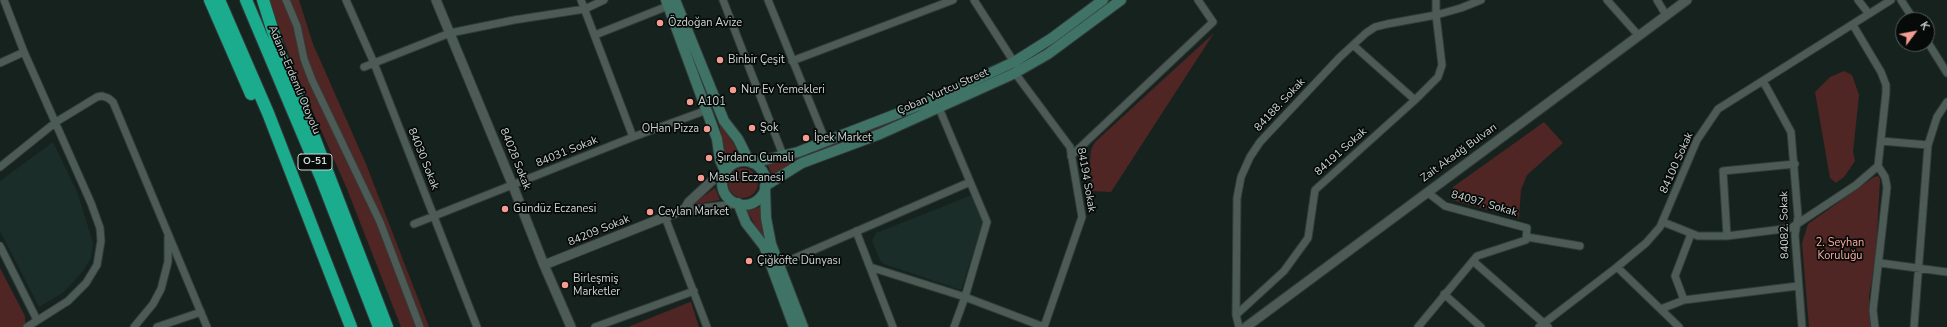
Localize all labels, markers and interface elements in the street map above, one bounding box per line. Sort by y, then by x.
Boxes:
north arrow [1895,12,1935,52]
place label: Özdoğan Avize [668,16,742,30]
marker: Özdoğan Avize [655,18,665,28]
text: K [1916,19,1933,33]
street label: Adana-Erdemli Otoyolu [265,24,323,136]
place label: Binbir Çeşit [728,53,785,67]
marker: Binbir Çeşit [715,55,725,65]
street label: Çoban Yurtcu Street [895,66,991,118]
street label: 84188. Sokak [1252,76,1308,134]
place label: Nur Ev Yemekleri [741,83,825,97]
marker: Nur Ev Yemekleri [728,85,738,95]
place label: A101 [698,95,726,109]
marker: A101 [685,97,695,107]
place label: Şok [760,121,778,135]
street label: Zait Akadğ Bulvarı [1418,121,1500,185]
place label: OHan Pizza [642,122,699,136]
marker: Şok [747,123,757,133]
marker: OHan Pizza [702,124,712,134]
street label: 84191 Sokak [1312,125,1370,179]
street label: 84030 Sokak [405,126,441,192]
street label: 84028 Sokak [497,126,533,192]
street label: 84100 Sokak [1658,130,1696,196]
place label: İpek Market [814,131,872,145]
marker: İpek Market [801,133,811,143]
street label: 84031 Sokak [534,134,600,170]
street label: 84194 Sokak [1074,147,1098,213]
place label: Şırdancı Cumali [717,151,794,165]
marker: Şırdancı Cumali [704,153,714,163]
road number: O-51 [298,154,332,170]
place label: Masal Eczanesi [709,171,784,185]
marker: Masal Eczanesi [696,173,706,183]
street label: 84097. Sokak [1450,188,1518,220]
street label: 84082. Sokak [1778,191,1792,259]
place label: Gündüz Eczanesi [513,202,596,216]
marker: Gündüz Eczanesi [500,204,510,214]
place label: Ceylan Market [658,205,729,219]
marker: Ceylan Market [645,207,655,217]
street label: 84209 Sokak [566,213,632,249]
park label: 2. Seyhan Koruluğu [1816,236,1864,262]
place label: Çiğköfte Dünyası [757,254,840,268]
marker: Çiğköfte Dünyası [744,256,754,266]
place label: Birleşmiş Marketler [573,272,620,298]
marker: Birleşmiş Marketler [560,280,570,290]

